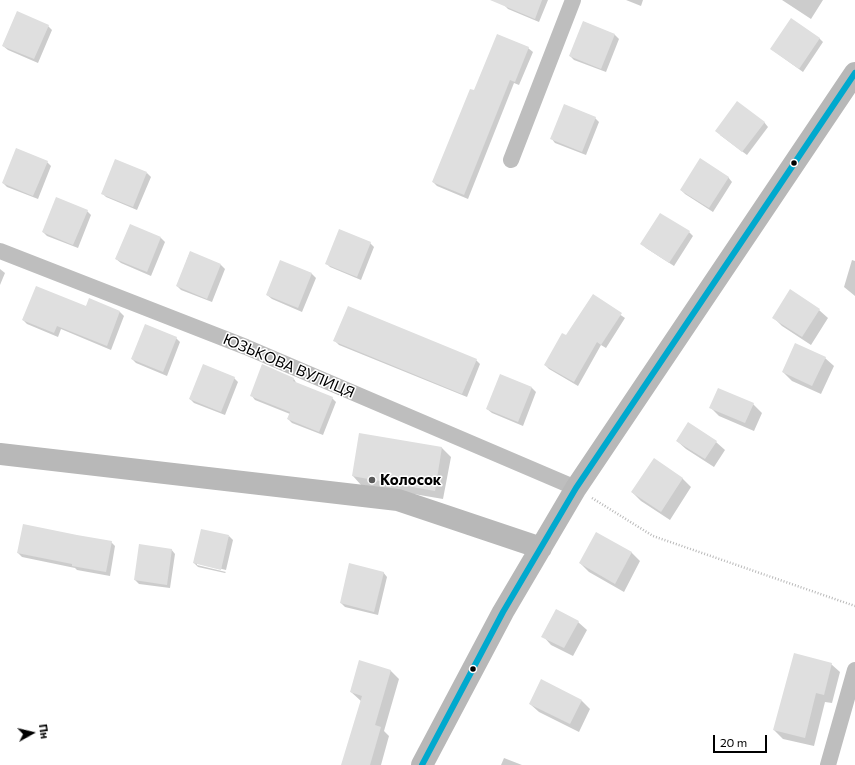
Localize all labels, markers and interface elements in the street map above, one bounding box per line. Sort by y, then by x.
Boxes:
unlabelled marker [789,158,799,168]
street label: ЮЗЬКОВА ВУЛИЦЯ [220,330,358,402]
place label: Колосок [380,471,441,489]
marker: Колосок [367,475,377,485]
unlabelled marker [468,664,478,674]
north arrow [12,713,52,753]
text: Пн [37,723,52,739]
scale bar [715,727,769,753]
text: 20 m [720,735,747,749]

